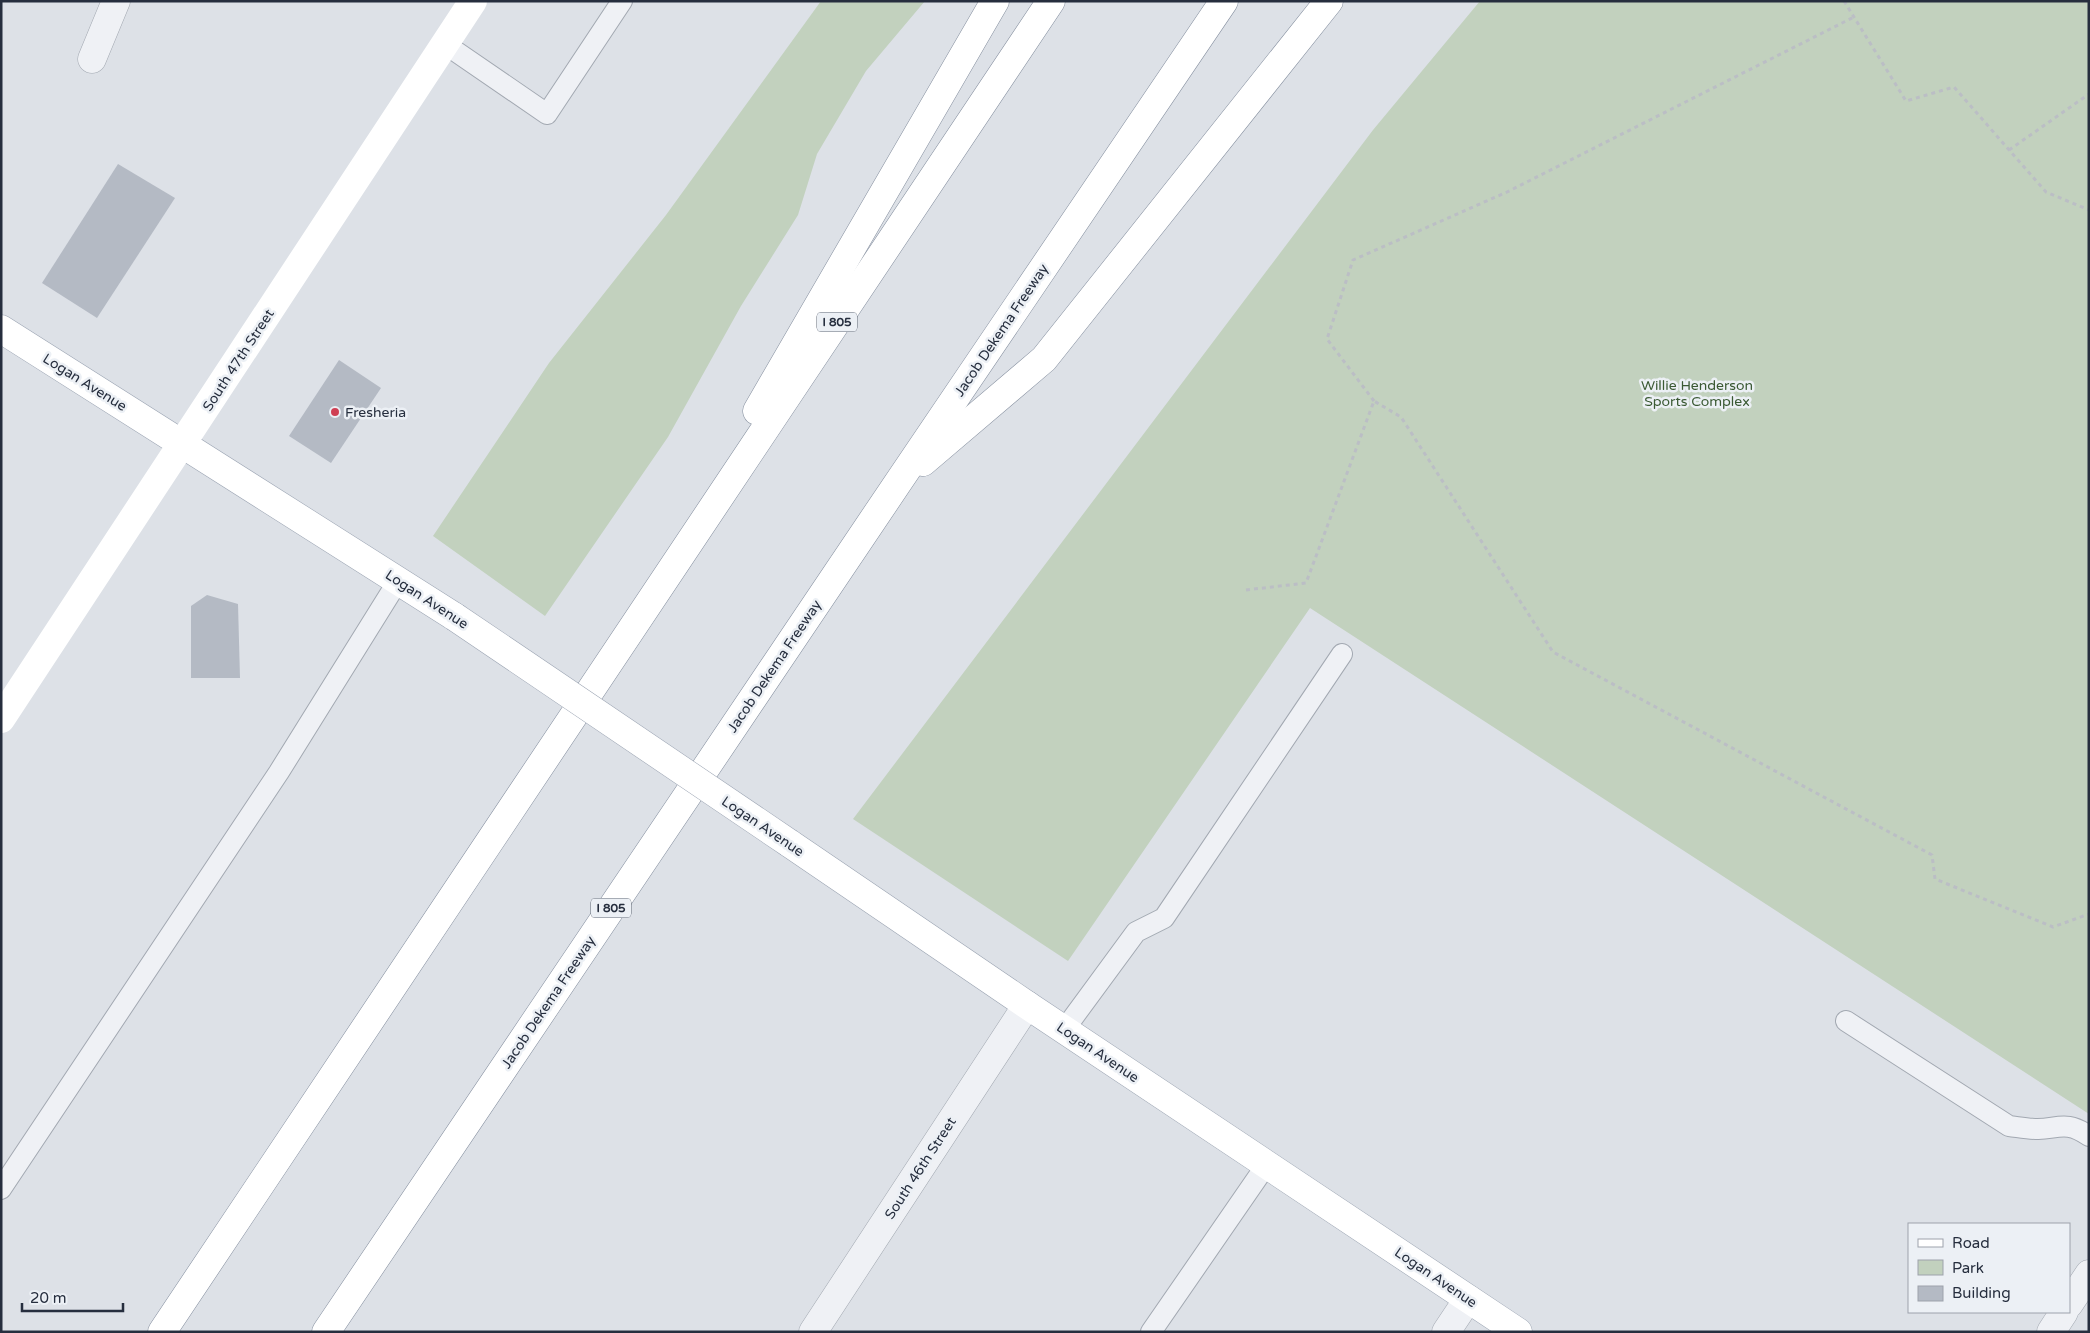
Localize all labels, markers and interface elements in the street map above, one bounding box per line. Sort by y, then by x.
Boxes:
street label: Jacob Dekema Freeway [951,260,1052,400]
street label: South 47th Street [199,305,278,415]
road number: I 805 [817,313,857,332]
street label: Logan Avenue [40,350,130,415]
park label: Willie Henderson Sports Complex [1641,377,1753,410]
place label: Fresheria [345,404,406,421]
marker: Fresheria [329,406,341,418]
street label: Logan Avenue [382,566,471,633]
street label: Jacob Dekema Freeway [724,596,825,736]
street label: Logan Avenue [718,793,807,860]
road number: I 805 [591,898,631,918]
street label: Jacob Dekema Freeway [498,932,599,1072]
street label: Logan Avenue [1053,1019,1142,1086]
street label: South 46th Street [881,1113,960,1223]
legend [1908,1223,2070,1313]
text: Road [1952,1234,1990,1252]
street label: Logan Avenue [1391,1244,1480,1311]
text: Park [1952,1259,1984,1277]
scale bar [22,1280,124,1312]
text: Building [1952,1284,2011,1302]
text: 20 m [30,1289,67,1307]

